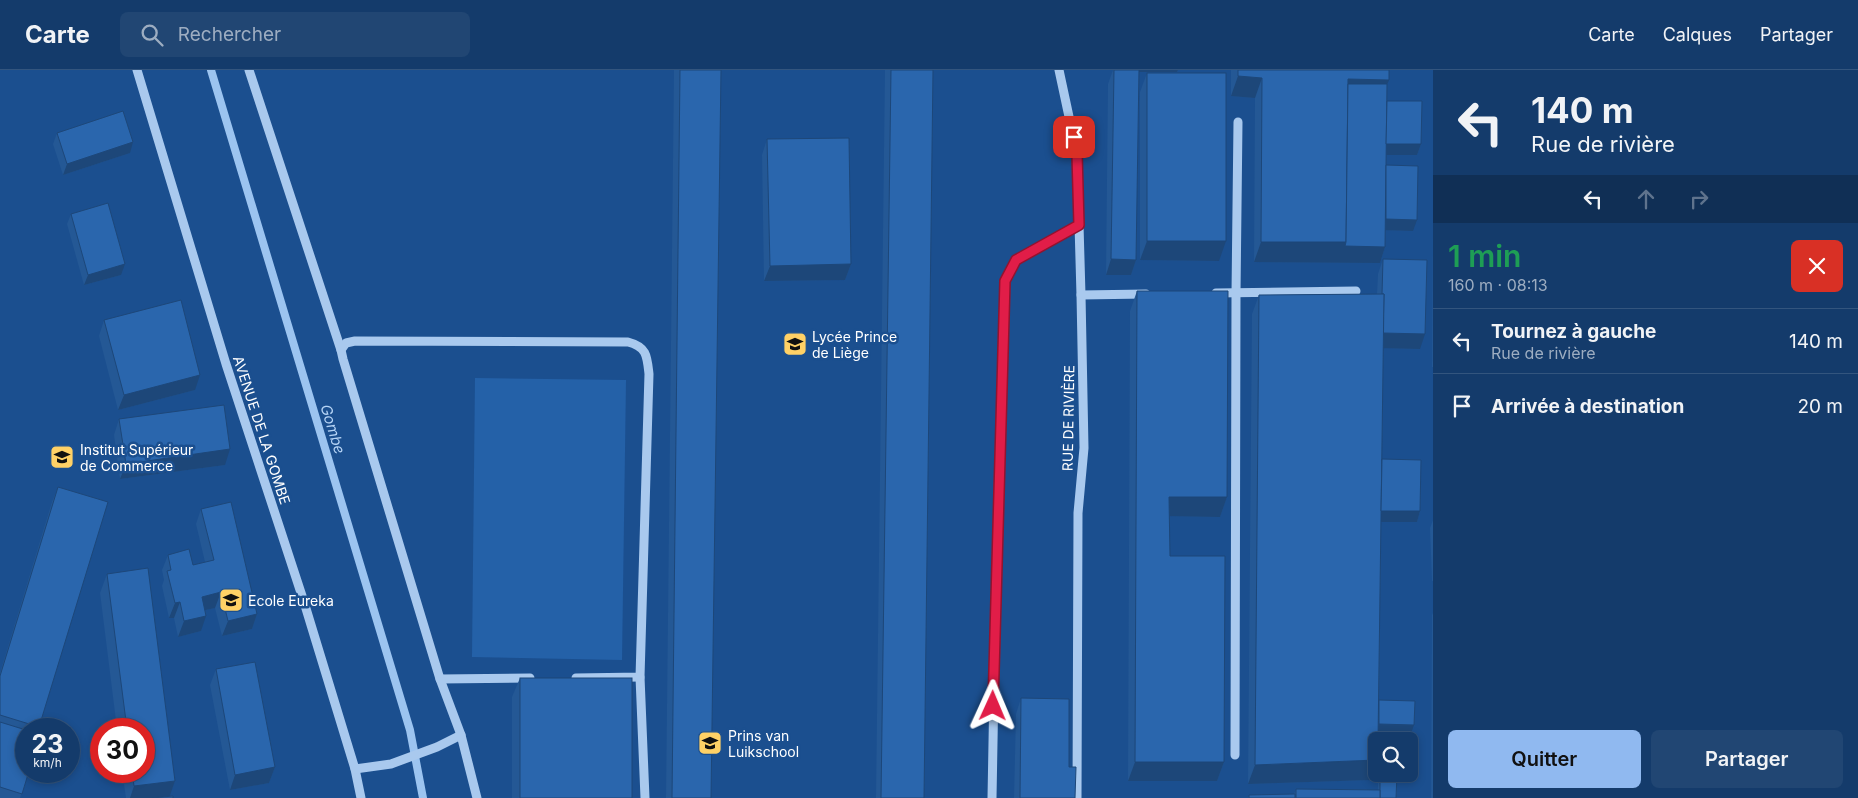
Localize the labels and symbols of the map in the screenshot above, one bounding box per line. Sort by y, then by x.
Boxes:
pin [1053,116,1095,158]
place label: Lycée Prince de Liège [812,328,897,361]
school or university icon: Lycée Prince de Liège [782,331,808,357]
street label: AVENUE DE LA GOMBE [230,353,294,507]
street label: RUE DE RIVIÈRE [1059,365,1077,471]
water label: Gombe [316,402,350,456]
place label: Institut Supérieur de Commerce [80,441,193,474]
school or university icon: Institut Supérieur de Commerce [49,444,75,470]
school or university icon: Ecole Eureka [218,587,244,613]
place label: Ecole Eureka [248,592,334,609]
position arrow [966,679,1018,731]
speed limit sign: 30 [90,718,155,783]
place label: Prins van Luikschool [728,727,799,760]
school or university icon: Prins van Luikschool [697,730,723,756]

